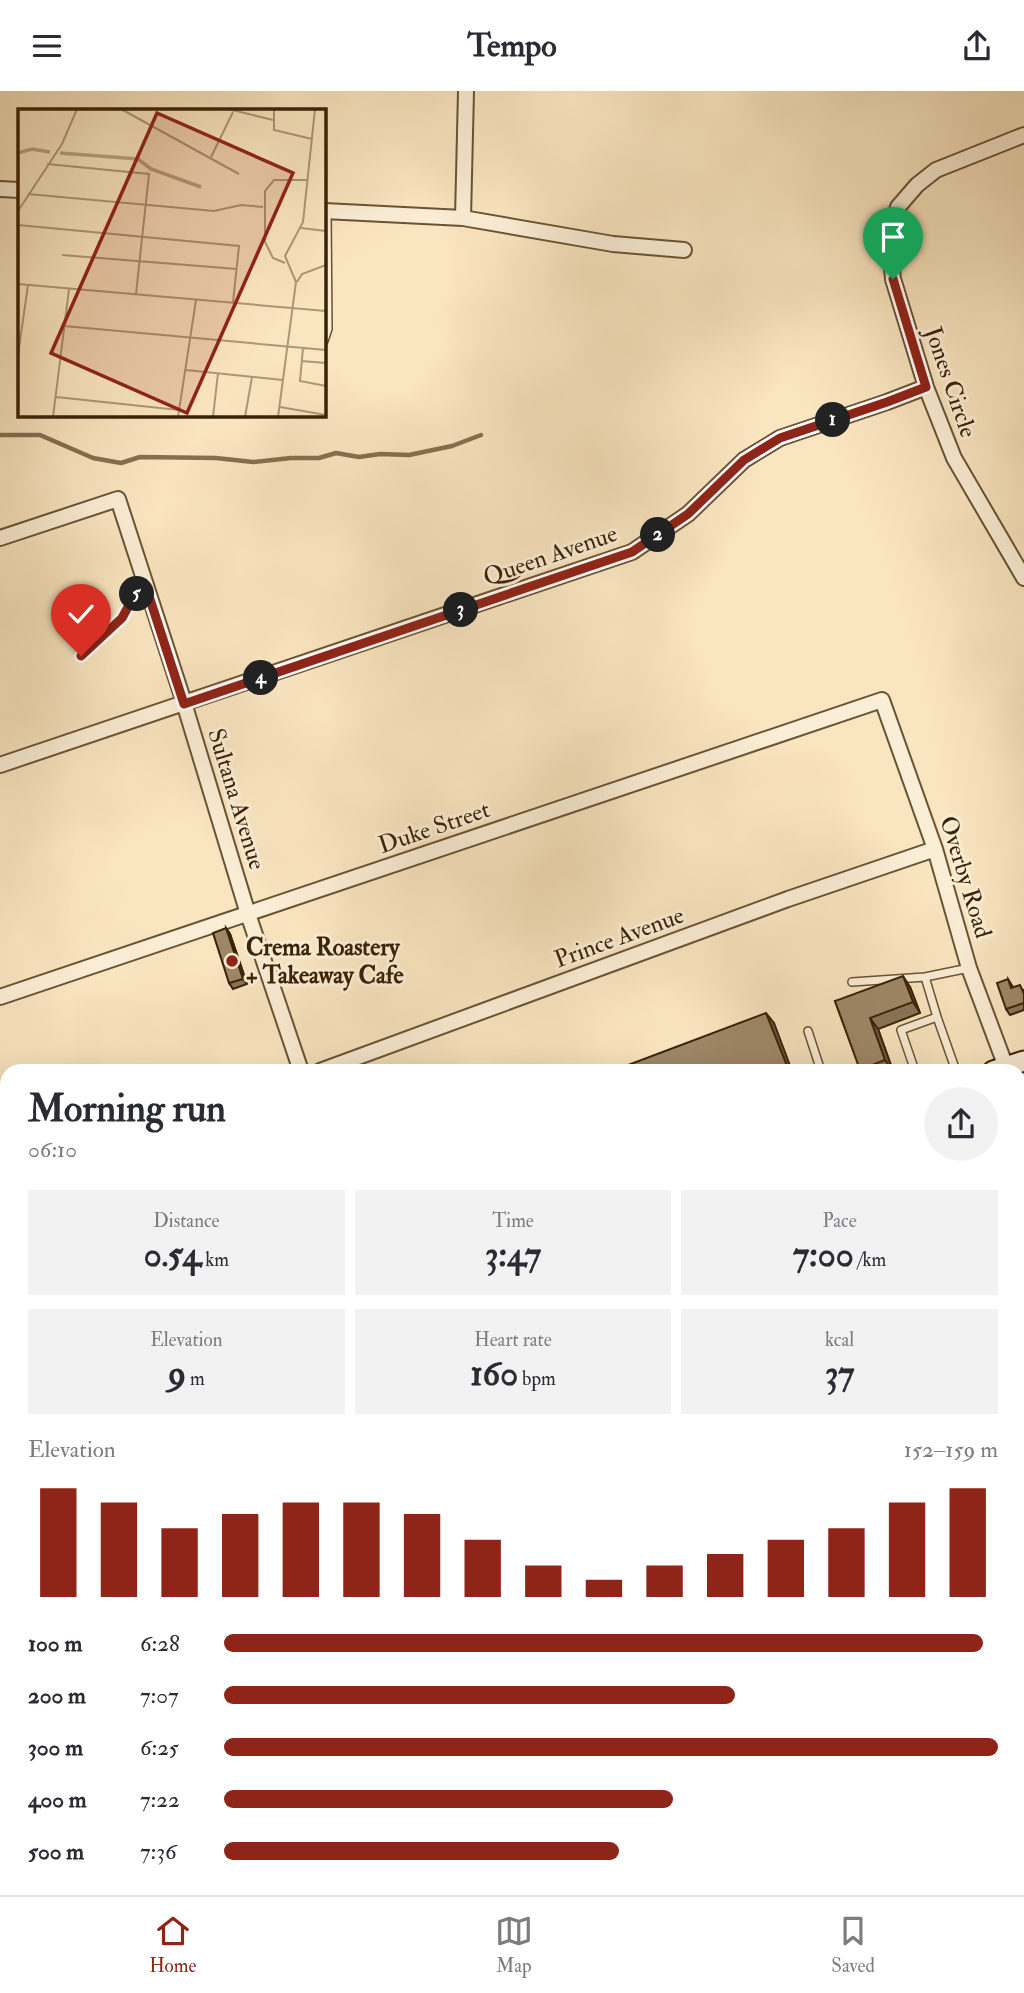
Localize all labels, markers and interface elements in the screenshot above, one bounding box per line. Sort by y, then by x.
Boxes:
text: Tempo [467,26,557,66]
icon: menu [28,27,66,65]
icon: share [958,27,996,65]
inset map [18,109,326,417]
pin [863,207,923,279]
icon: arrive [874,218,912,256]
street label: Jones Circle [917,322,984,442]
pin: 1 [816,403,850,437]
text: 1 [829,407,836,431]
pin: 2 [640,517,676,553]
street label: Queen Avenue [479,518,621,593]
text: 2 [653,522,662,546]
pin: 5 [120,577,154,611]
text: 5 [132,581,141,605]
pin [51,584,111,656]
pin: 3 [444,593,478,627]
icon: check [62,595,100,633]
text: 3 [457,597,464,621]
pin: 4 [244,661,278,695]
text: 4 [255,665,266,689]
street label: Sultana Avenue [200,725,273,874]
street label: Duke Street [374,794,494,861]
street label: Overby Road [932,812,999,942]
street label: Prince Avenue [550,900,688,975]
place label: Crema Roastery + Takeaway Cafe [246,932,404,991]
marker: Crema Roastery + Takeaway Cafe [224,953,240,969]
text: Morning run [28,1085,226,1133]
button: share [924,1087,998,1161]
text: 06:10 [28,1135,77,1164]
text: Distance [153,1209,220,1233]
text: Time [492,1209,534,1233]
text: Pace [823,1209,857,1233]
text: 0.54 [144,1233,201,1277]
text: 3:47 [485,1233,541,1277]
text: 7:00 [793,1233,854,1277]
text: km [201,1248,229,1272]
text: /km [854,1248,886,1272]
text: Elevation [150,1328,223,1352]
text: Heart rate [474,1328,552,1352]
text: kcal [825,1328,854,1352]
text: 9 [168,1352,186,1396]
text: 160 [470,1352,518,1396]
text: 37 [825,1352,854,1396]
text: m [186,1367,205,1391]
text: bpm [518,1367,556,1391]
text: Elevation [28,1435,116,1464]
text: 152–159 m [904,1435,998,1464]
text: 100 m [28,1629,82,1658]
text: 6:28 [140,1629,180,1658]
text: 200 m [28,1681,86,1710]
text: 7:07 [140,1681,179,1710]
text: 300 m [28,1733,83,1762]
text: 6:25 [140,1733,179,1762]
text: 400 m [28,1785,87,1814]
text: 7:22 [140,1785,180,1814]
text: 500 m [28,1837,84,1866]
text: 7:36 [140,1837,177,1866]
tab: Home [149,1912,196,1978]
tab: Map [495,1912,533,1978]
tab: Saved [831,1912,875,1978]

